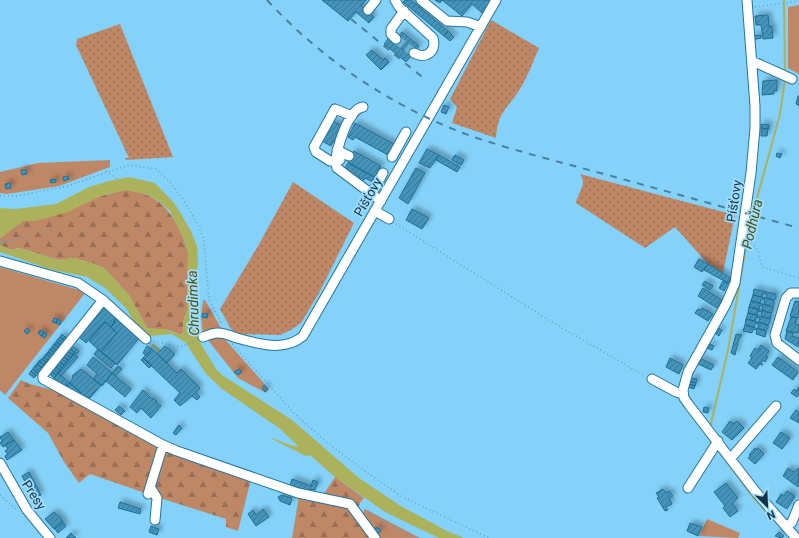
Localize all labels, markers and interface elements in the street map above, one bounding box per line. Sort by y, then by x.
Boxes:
street label: Píšťovy [351,175,385,219]
street label: Píšťovy [723,179,745,223]
water label: Podhůra [739,198,765,250]
water label: Chrudimka [184,270,202,336]
street label: Presy [19,477,49,513]
north arrow [747,486,787,526]
text: N [764,507,777,522]

